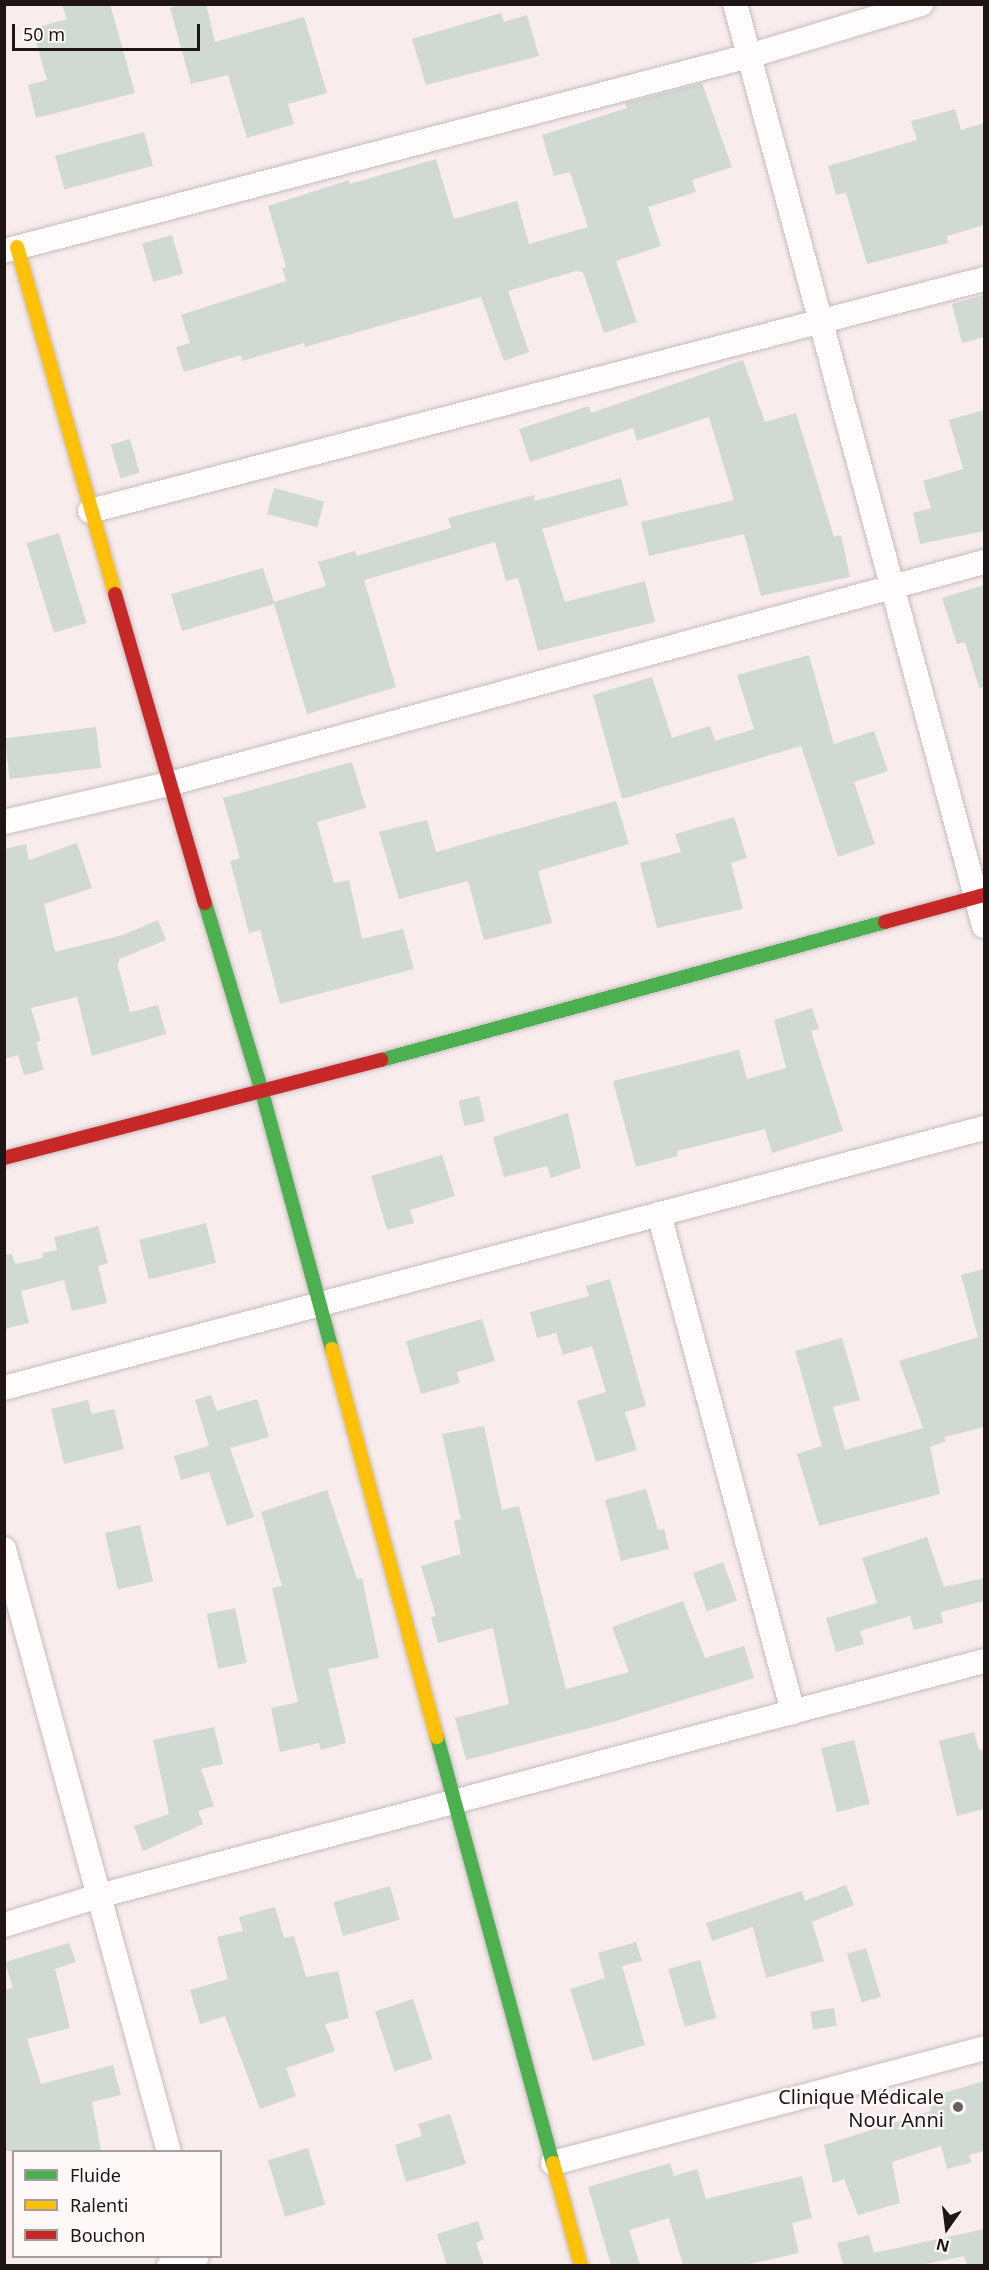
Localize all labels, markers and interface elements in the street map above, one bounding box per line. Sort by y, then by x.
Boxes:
scale bar [15,12,202,50]
text: 50 m [23,22,65,46]
place label: Clinique Médicale Nour Anni [778,2084,944,2131]
marker: Clinique Médicale Nour Anni [949,2098,967,2116]
legend [12,2150,222,2258]
text: Fluide [70,2163,121,2187]
text: Ralenti [70,2193,128,2217]
north arrow [917,2198,977,2258]
text: Bouchon [70,2223,146,2247]
text: N [934,2233,952,2258]

